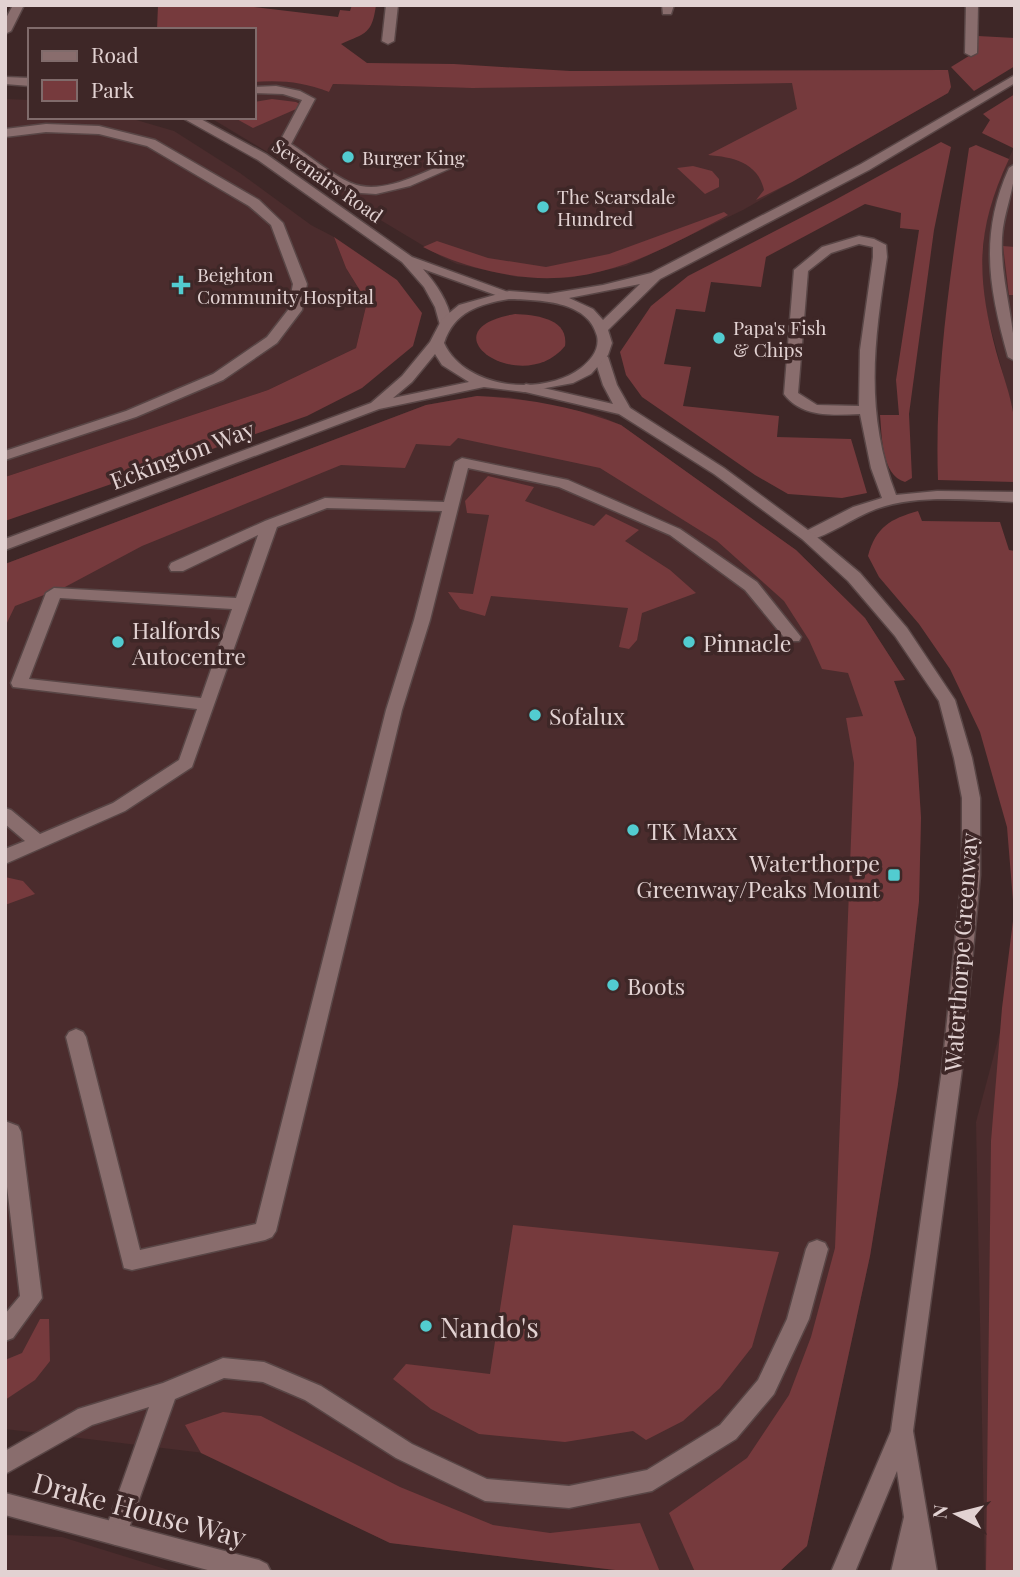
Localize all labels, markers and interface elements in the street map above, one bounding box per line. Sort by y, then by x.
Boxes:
legend [28,28,256,119]
text: Road [91,40,139,68]
text: Park [91,75,135,103]
street label: Sevenairs Road [267,132,389,228]
place label: Burger King [362,144,465,170]
marker: Burger King [340,149,356,165]
place label: The Scarsdale Hundred [557,183,675,231]
marker: The Scarsdale Hundred [535,199,551,215]
place label: Beighton Community Hospital [197,261,374,309]
marker: Beighton Community Hospital [171,275,191,295]
place label: Papa's Fish & Chips [733,314,826,362]
marker: Papa's Fish & Chips [711,330,727,346]
street label: Eckington Way [105,412,259,496]
place label: Halfords Autocentre [131,614,246,671]
place label: Pinnacle [703,627,791,658]
marker: Halfords Autocentre [110,634,126,650]
marker: Pinnacle [681,634,697,650]
place label: Sofalux [549,700,625,731]
marker: Sofalux [527,707,543,723]
place label: TK Maxx [647,815,737,846]
marker: TK Maxx [625,822,641,838]
street label: Waterthorpe Greenway [936,831,984,1074]
place label: Waterthorpe Greenway/Peaks Mount [636,847,881,904]
marker: Waterthorpe Greenway/Peaks Mount [886,867,902,883]
place label: Boots [627,970,685,1001]
marker: Boots [605,977,621,993]
place label: Nando's [440,1308,539,1345]
marker: Nando's [418,1318,434,1334]
street label: Drake House Way [29,1463,251,1555]
north arrow [922,1479,992,1549]
text: N [925,1503,953,1520]

